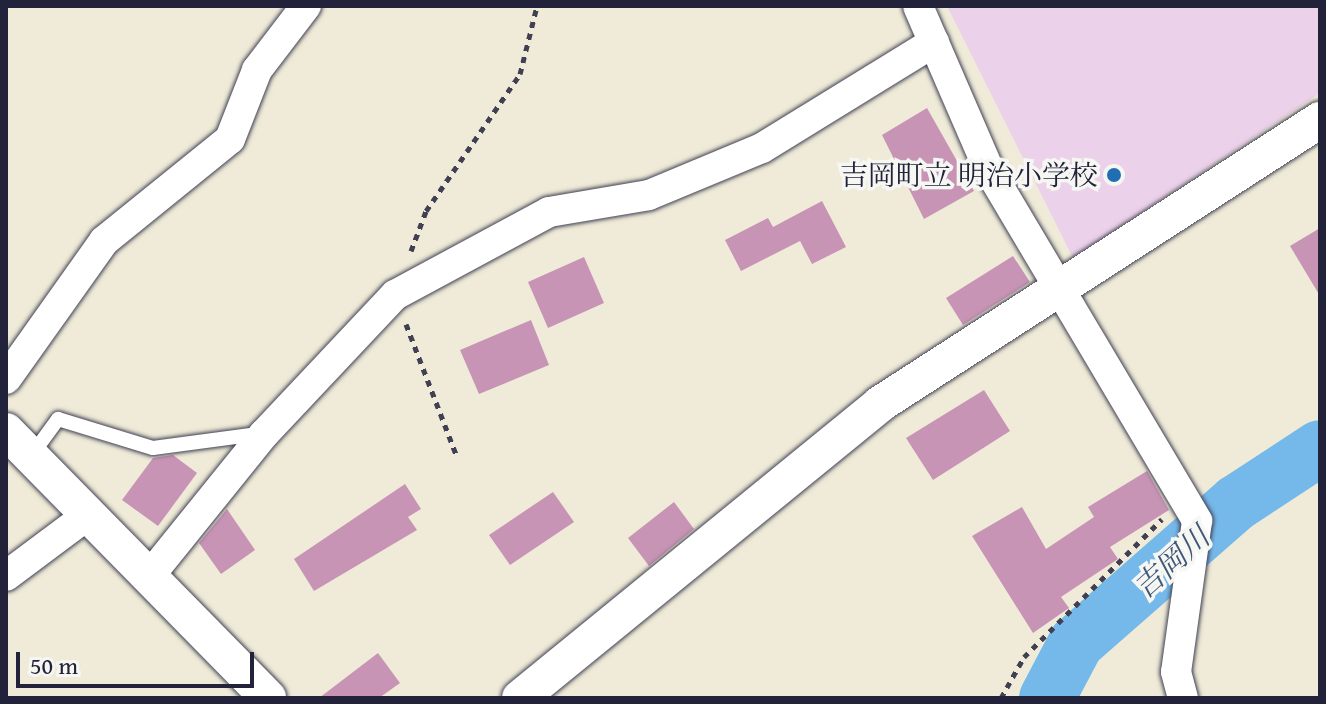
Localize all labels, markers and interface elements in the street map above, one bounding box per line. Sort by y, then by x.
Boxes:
place label: 吉岡町立 明治小学校 [840,158,1098,192]
marker: 吉岡町立 明治小学校 [1105,166,1123,184]
water label: 吉岡川 [1126,519,1216,605]
scale bar [20,636,258,686]
text: 50 m [30,648,78,683]

